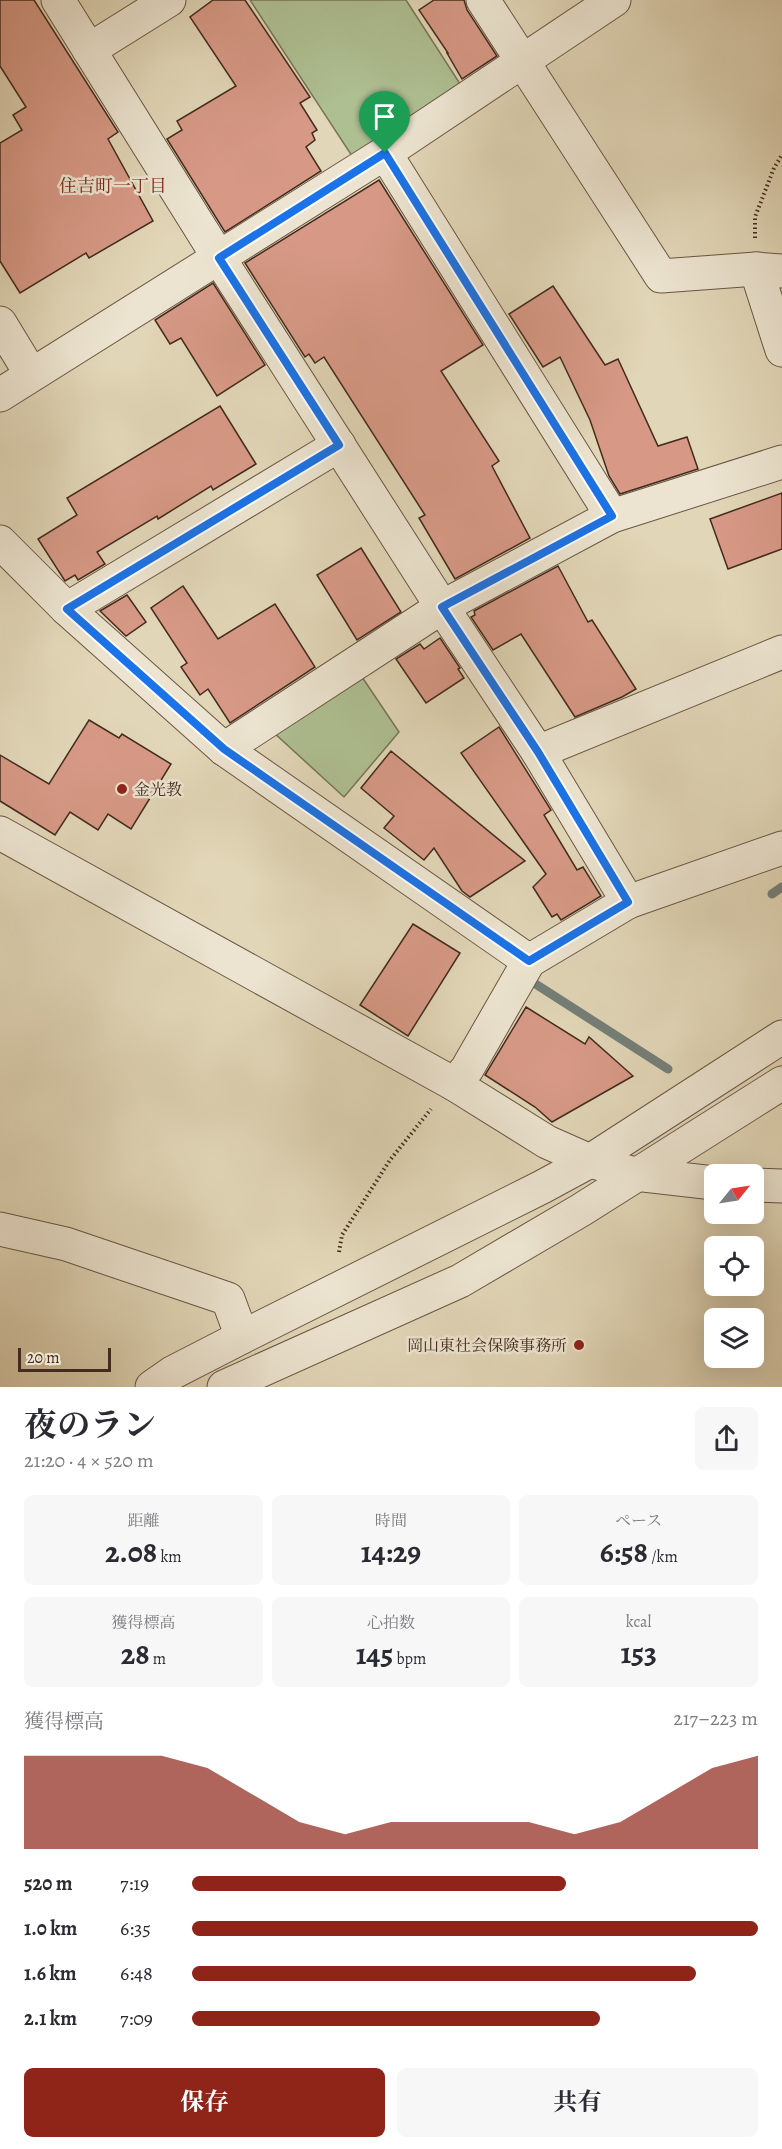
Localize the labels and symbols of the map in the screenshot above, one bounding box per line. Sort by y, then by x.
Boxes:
pin [359,91,410,153]
district label: 住吉町一丁目 [59,174,167,198]
place label: 金光教 [134,779,182,801]
marker: 金光教 [115,782,129,796]
north arrow [704,1164,764,1224]
place label: 岡山東社会保険事務所 [407,1335,567,1357]
marker: 岡山東社会保険事務所 [572,1338,586,1352]
scale bar [18,1345,111,1372]

